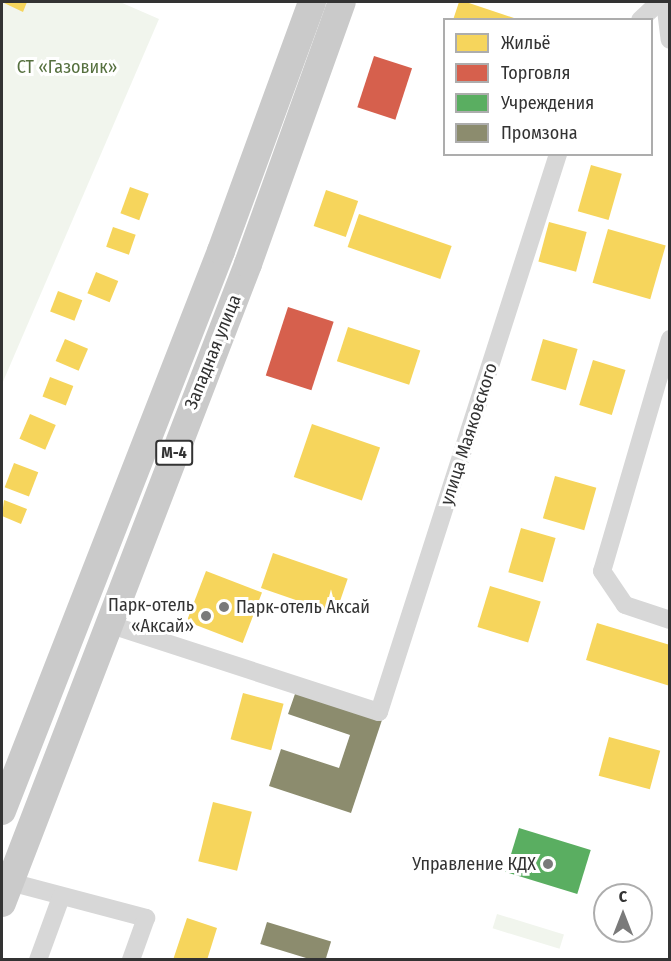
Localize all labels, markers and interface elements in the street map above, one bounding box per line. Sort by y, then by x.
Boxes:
legend [443,18,653,156]
text: Жильё [501,32,551,54]
park label: СТ «Газовик» [17,56,117,78]
text: Торговля [501,62,570,84]
text: Учреждения [501,92,594,114]
text: Промзона [501,122,578,144]
street label: Западная улица [180,292,246,412]
street label: улица Маяковского [436,360,502,508]
road number: М-4 [154,440,194,466]
place label: Парк-отель «Аксай» [108,595,194,638]
place label: Парк-отель Аксай [236,596,370,618]
marker: Парк-отель Аксай [217,600,231,614]
marker: Парк-отель «Аксай» [199,609,213,623]
place label: Управление КДХ [412,853,536,875]
marker: Управление КДХ [541,857,555,871]
north arrow [593,883,653,943]
text: С [619,887,627,906]

